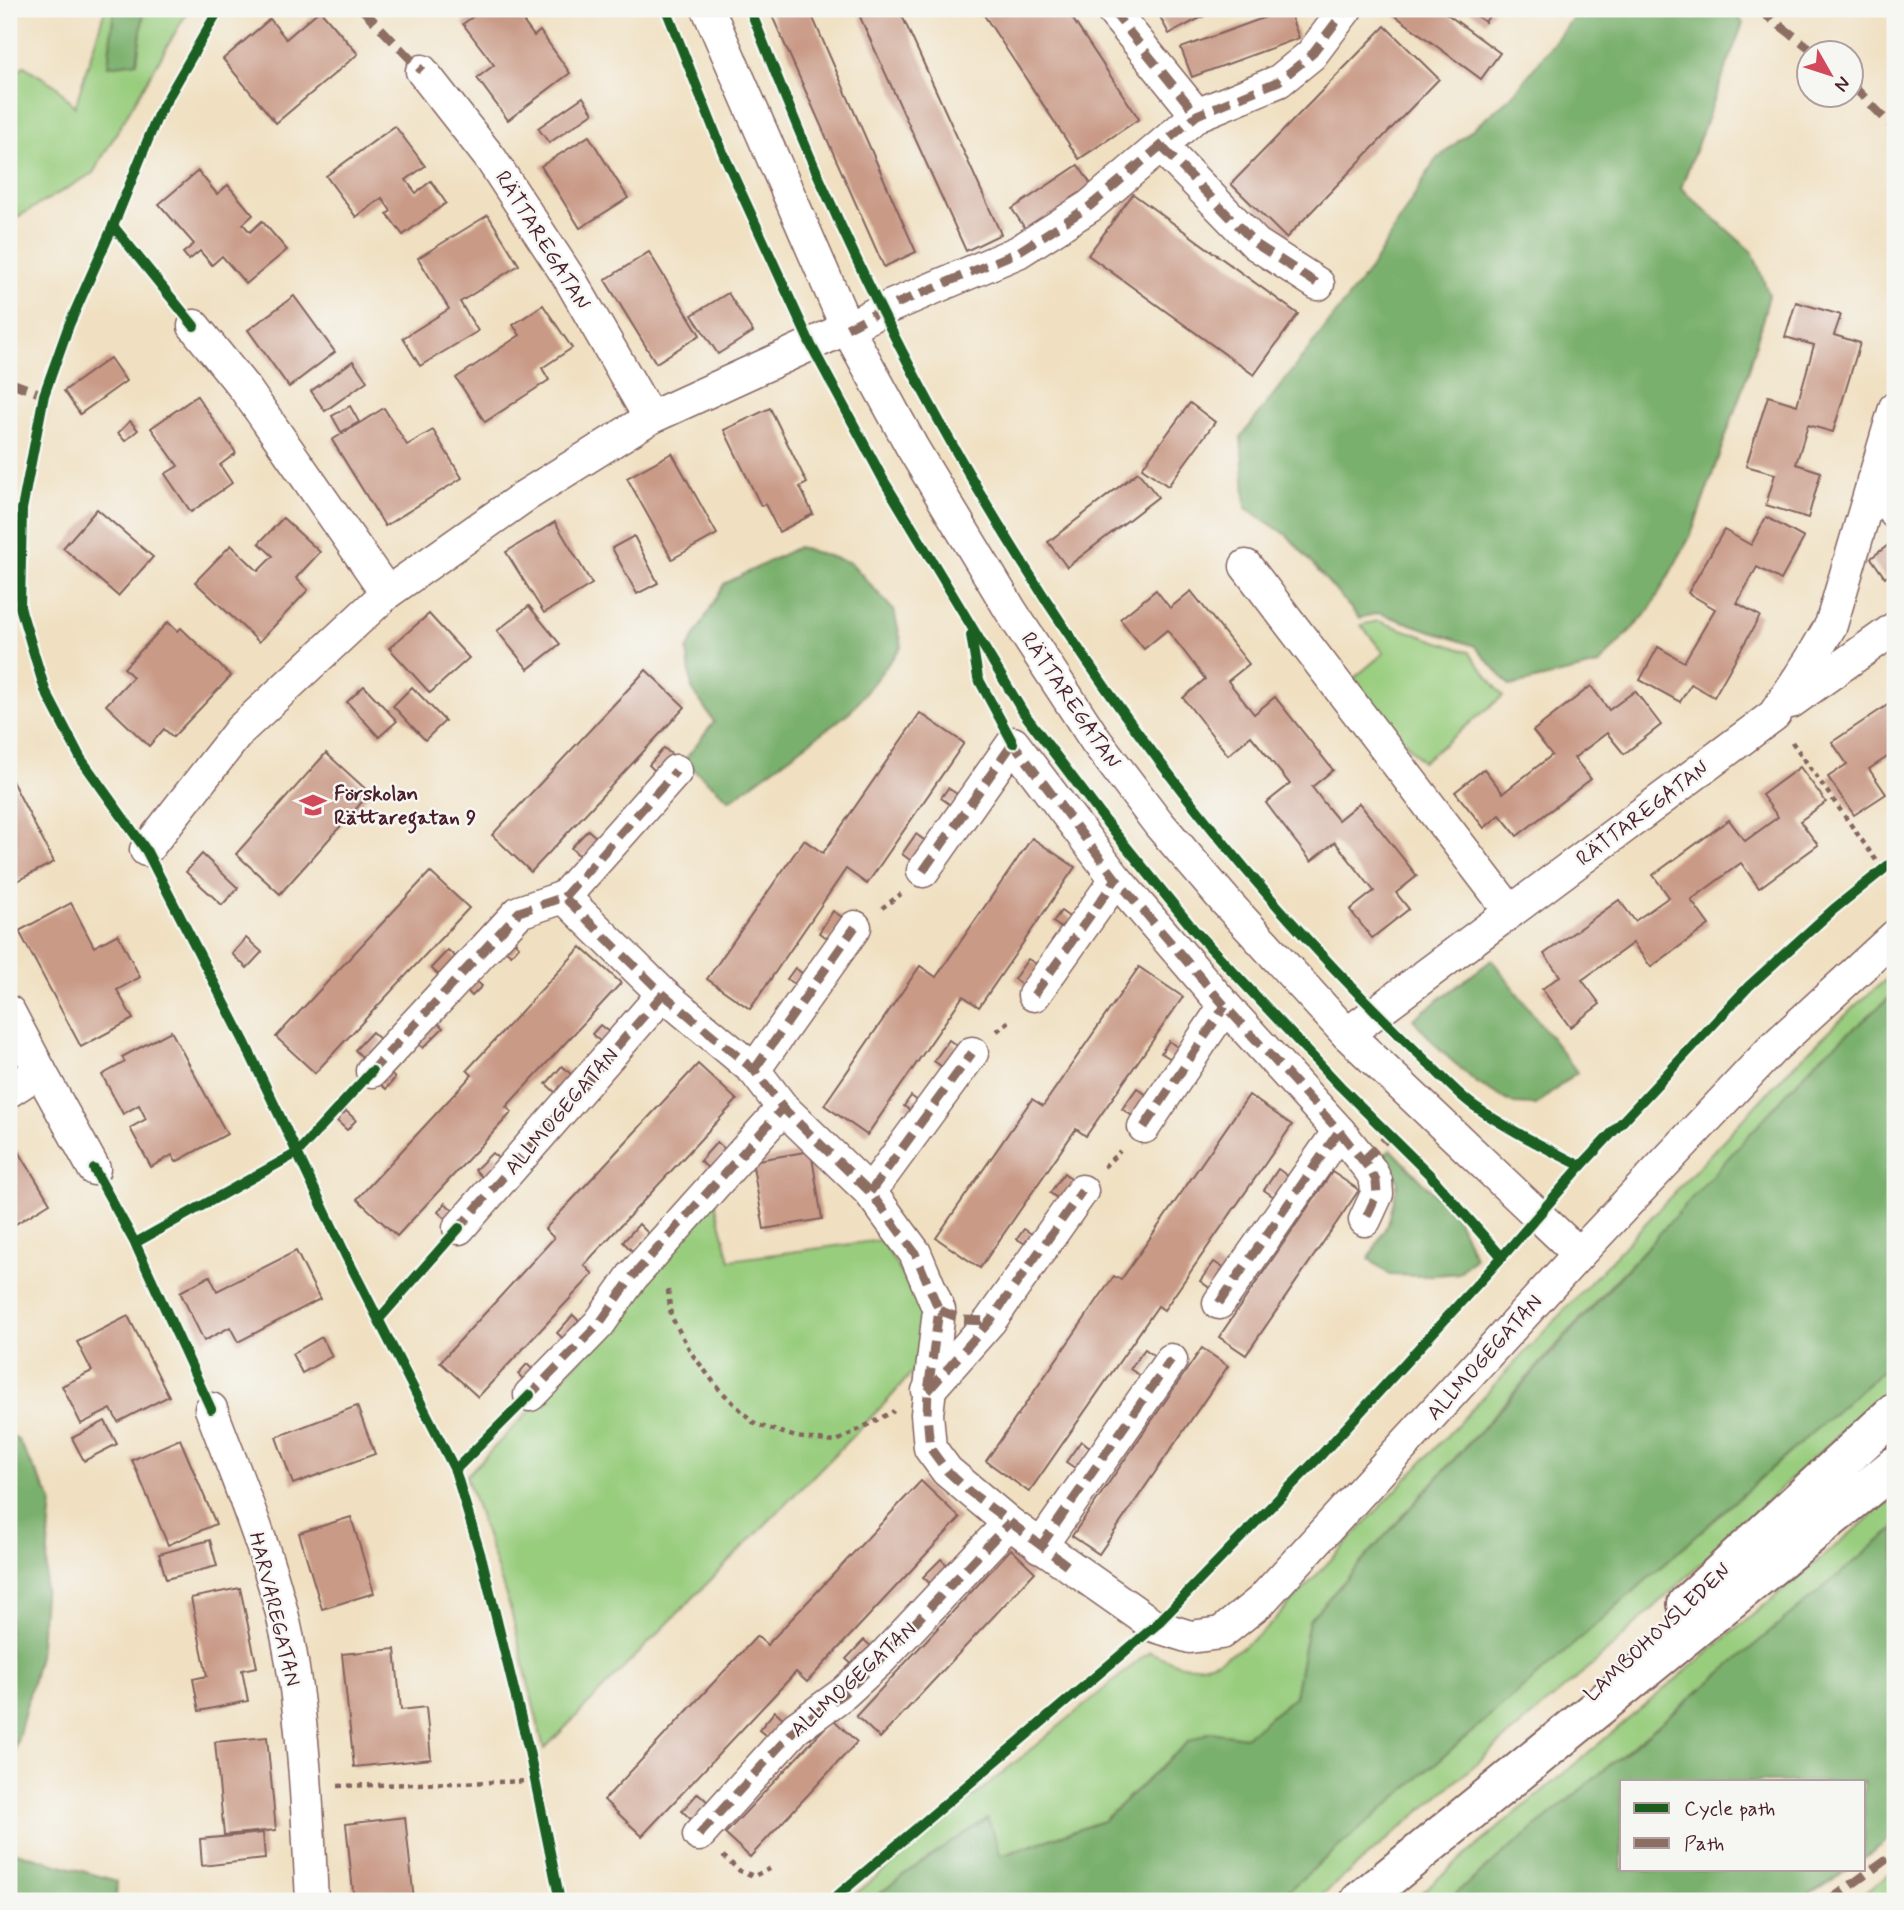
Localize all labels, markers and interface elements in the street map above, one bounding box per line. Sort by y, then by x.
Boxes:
north arrow [1796,38,1866,108]
text: N [1828,71,1856,97]
street label: RÄTTAREGATAN [488,166,596,316]
street label: RÄTTAREGATAN [1014,627,1127,775]
street label: RÄTTAREGATAN [1571,754,1715,873]
place label: Förskolan Rättaregatan 9 [334,780,476,834]
school or university icon: Förskolan Rättaregatan 9 [298,790,328,820]
street label: ALLMOGEGATAN [499,1042,625,1181]
street label: ALLMOGEGATAN [1421,1289,1549,1427]
street label: HARVAREGATAN [241,1529,307,1689]
street label: LAMBOHOVSLEDEN [1578,1557,1737,1708]
street label: ALLMOGEGATAN [785,1616,923,1744]
legend [1620,1780,1866,1871]
text: Cycle path [1684,1795,1775,1823]
text: Path [1684,1830,1724,1858]

